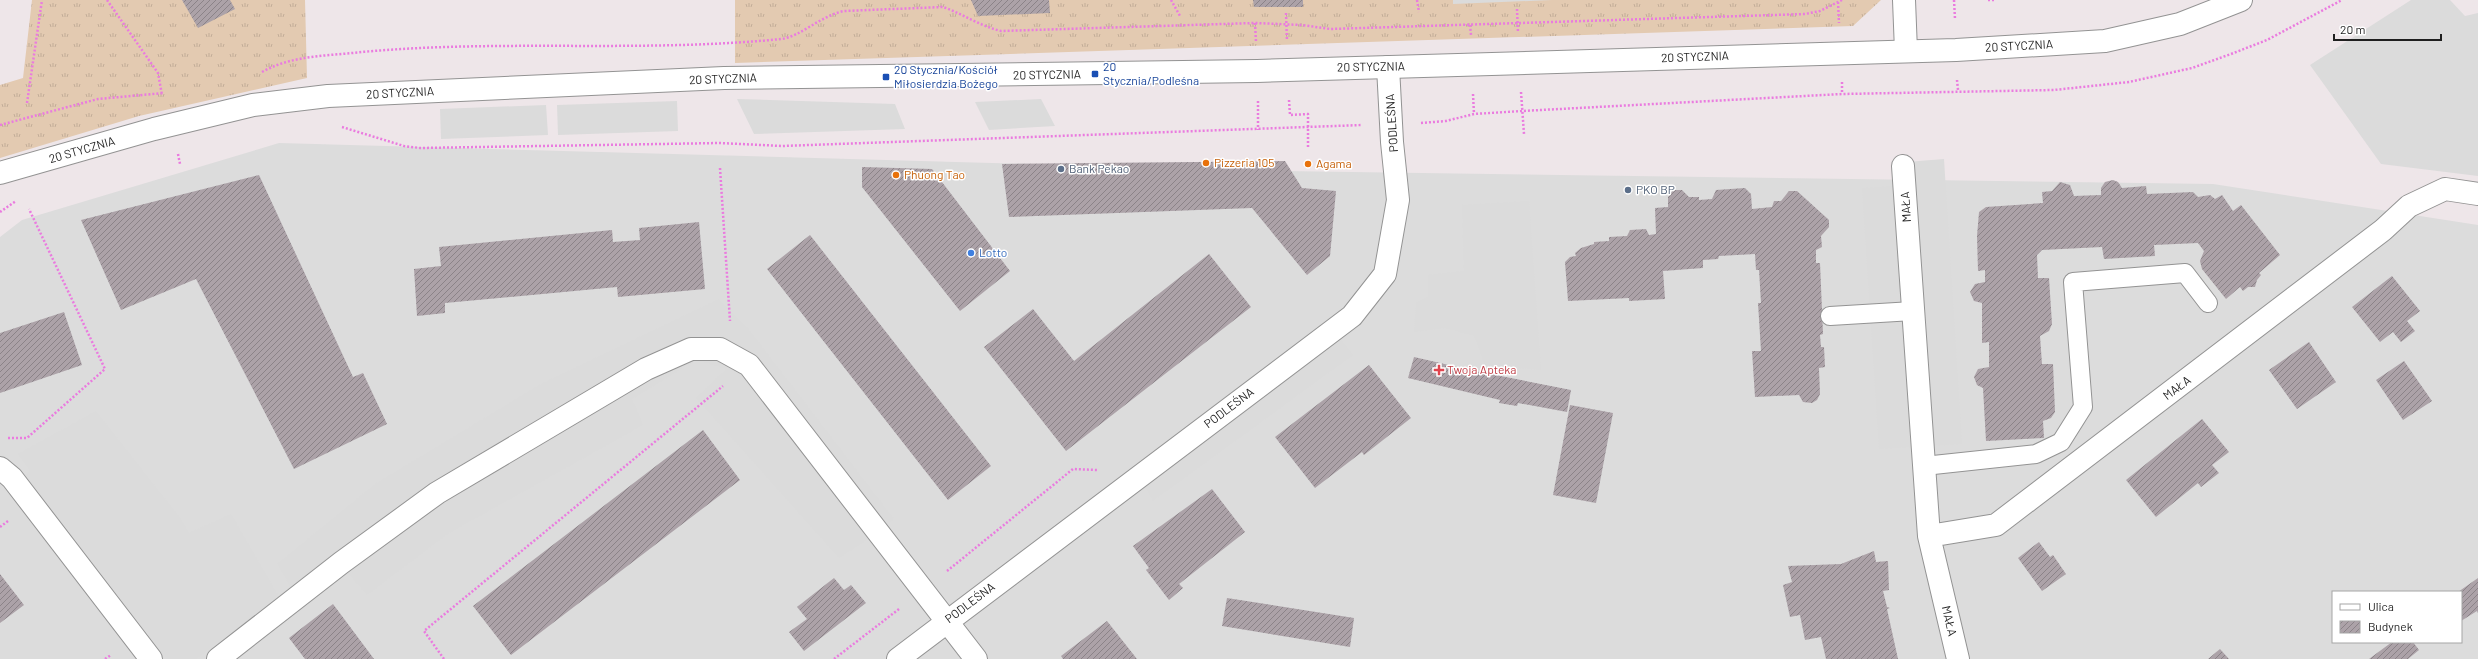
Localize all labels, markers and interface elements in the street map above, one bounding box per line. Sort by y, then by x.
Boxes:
scale bar [2334,16,2441,42]
text: 20 m [2340,22,2366,36]
street label: 20 STYCZNIA [1985,36,2053,54]
street label: 20 STYCZNIA [1661,48,1729,64]
street label: 20 STYCZNIA [1337,58,1405,74]
place label: 20 Stycznia/Podleśna [1103,59,1199,87]
place label: 20 Stycznia/Kościół Miłosierdzia Bożego [894,62,998,90]
street label: 20 STYCZNIA [1013,66,1081,82]
marker: 20 Stycznia/Podleśna [1090,69,1100,79]
street label: 20 STYCZNIA [689,70,757,86]
marker: 20 Stycznia/Kościół Miłosierdzia Bożego [881,72,891,82]
street label: 20 STYCZNIA [366,83,434,101]
street label: PODLEŚNA [1382,93,1400,153]
street label: 20 STYCZNIA [47,133,116,165]
place label: Pizzeria 105 [1214,155,1274,169]
place label: Agama [1316,156,1352,170]
marker: Pizzeria 105 [1201,158,1211,168]
marker: Agama [1303,159,1313,169]
place label: Bank Pekao [1069,161,1129,175]
marker: Bank Pekao [1056,164,1066,174]
place label: Phuong Tao [904,167,965,181]
marker: Phuong Tao [891,170,901,180]
place label: PKO BP [1636,182,1675,196]
marker: PKO BP [1623,185,1633,195]
street label: MAŁA [1897,191,1913,223]
place label: Lotto [979,245,1007,259]
marker: Lotto [966,248,976,258]
place label: Twoja Apteka [1447,362,1516,376]
marker: Twoja Apteka [1434,365,1444,375]
street label: MAŁA [2160,372,2193,402]
street label: PODLEŚNA [1201,384,1256,430]
street label: PODLEŚNA [942,579,997,625]
legend [2332,591,2462,643]
text: Ulica [2368,599,2394,613]
street label: MAŁA [1940,604,1960,637]
text: Budynek [2368,619,2413,633]

